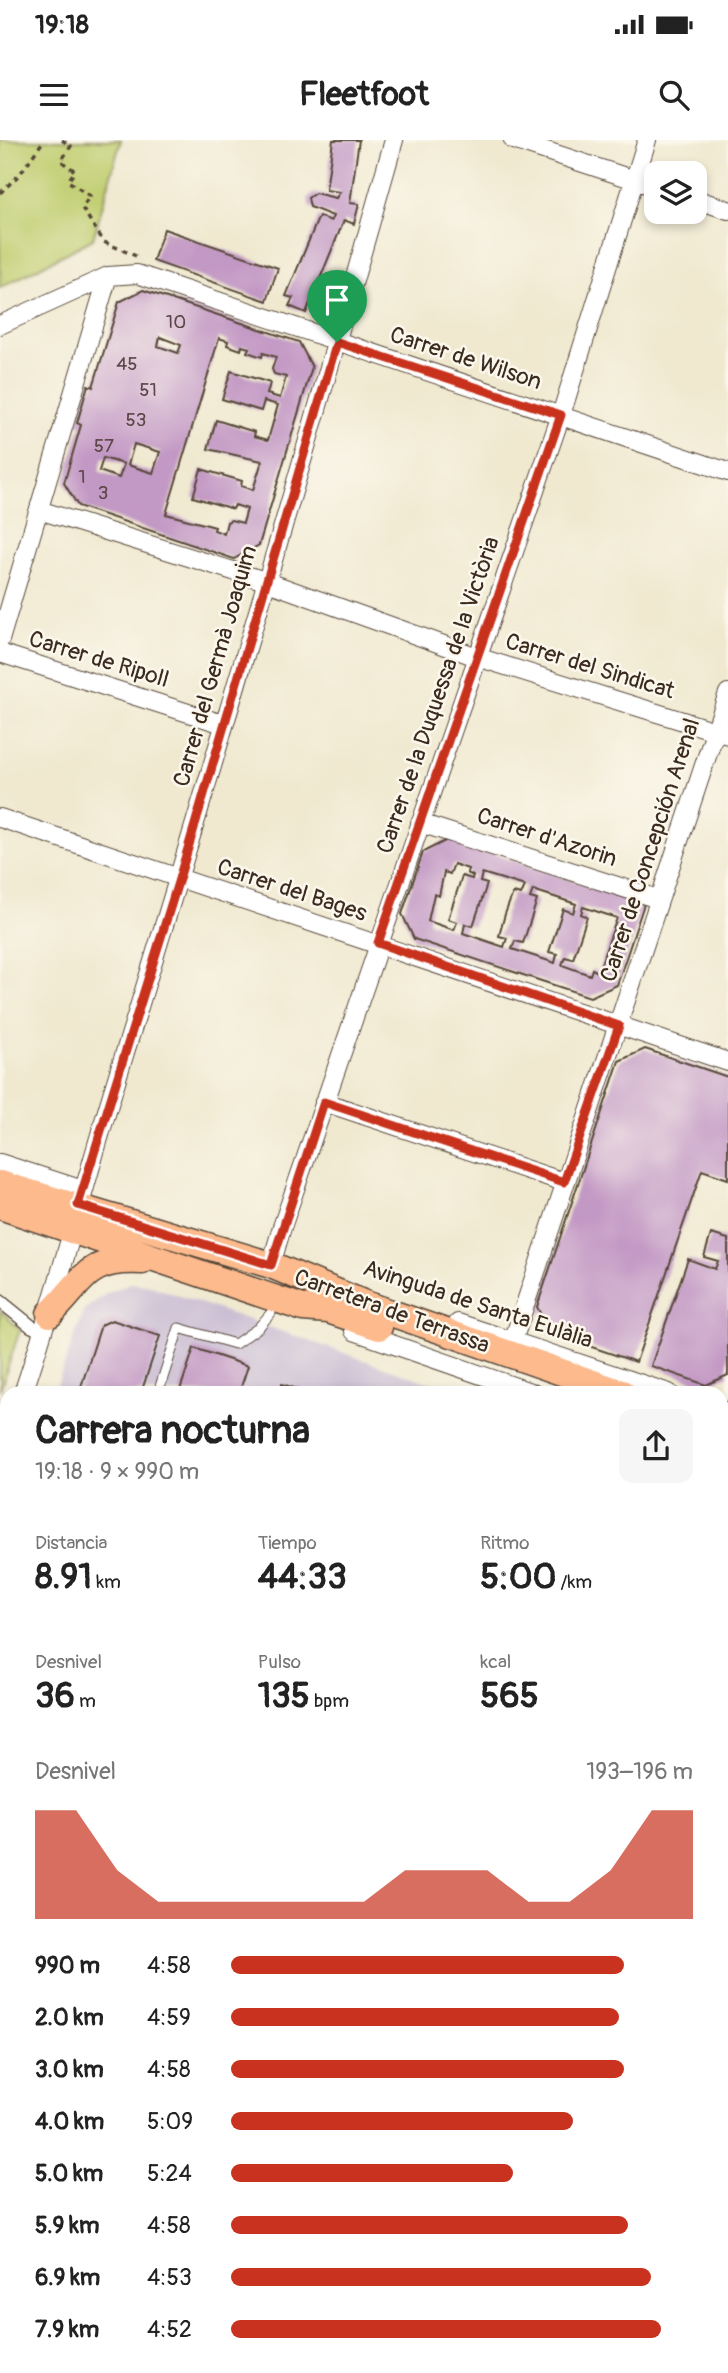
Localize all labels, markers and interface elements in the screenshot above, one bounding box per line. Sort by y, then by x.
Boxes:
text: 19:18 [35,9,89,41]
text: Fleetfoot [299,75,429,115]
icon: menu [35,76,73,114]
icon: search [655,76,693,114]
map controls [644,161,707,224]
button: layers [644,161,707,224]
pin [307,270,367,342]
icon: arrive [318,281,356,319]
house number: 10 [166,310,186,334]
street label: Carrer de Wilson [386,320,546,396]
house number: 45 [116,352,138,376]
house number: 51 [139,378,157,402]
house number: 53 [126,408,146,432]
house number: 57 [94,434,114,458]
house number: 1 [78,465,86,489]
house number: 3 [98,481,108,505]
street label: Carrer de la Duquessa de la Victòria [370,533,506,857]
street label: Carrer del Germà Joaquim [167,542,263,790]
street label: Carrer de Ripoll [26,624,172,694]
street label: Carrer del Sindicat [502,627,679,706]
street label: Carrer de Concepción Arenal [594,714,706,986]
street label: Carrer d'Azorin [473,801,621,873]
street label: Carrer del Bages [214,852,370,928]
street label: Avinguda de Santa Eulàlia [360,1253,596,1355]
street label: Carretera de Terrassa [290,1262,494,1360]
text: Carrera nocturna [35,1407,310,1455]
button: share [619,1409,693,1483]
text: 19:18 · 9 × 990 m [35,1457,199,1486]
text: Distancia [35,1531,107,1555]
text: Tiempo [258,1531,317,1555]
text: Ritmo [480,1531,529,1555]
text: 8.91 [35,1555,92,1599]
text: 44:33 [258,1555,347,1599]
text: 5:00 [480,1555,556,1599]
text: km [92,1570,121,1594]
text: /km [556,1570,592,1594]
text: Desnivel [35,1650,102,1674]
text: Pulso [258,1650,301,1674]
text: kcal [480,1650,511,1674]
text: 36 [35,1674,75,1718]
text: 135 [258,1674,310,1718]
text: 565 [480,1674,539,1718]
text: m [75,1689,96,1713]
text: bpm [310,1689,349,1713]
text: Desnivel [35,1757,116,1786]
text: 193–196 m [586,1757,693,1786]
text: 990 m [35,1951,100,1980]
text: 4:58 [147,1951,191,1980]
text: 2.0 km [35,2003,104,2032]
text: 4:59 [147,2003,191,2032]
text: 3.0 km [35,2055,104,2084]
text: 4:58 [147,2055,191,2084]
text: 4.0 km [35,2107,104,2136]
text: 5:09 [147,2107,193,2136]
text: 5.0 km [35,2159,103,2188]
text: 5:24 [147,2159,192,2188]
text: 5.9 km [35,2211,99,2240]
text: 4:58 [147,2211,191,2240]
text: 6.9 km [35,2263,100,2292]
text: 4:53 [147,2263,192,2292]
text: 7.9 km [35,2315,99,2344]
text: 4:52 [147,2315,192,2344]

